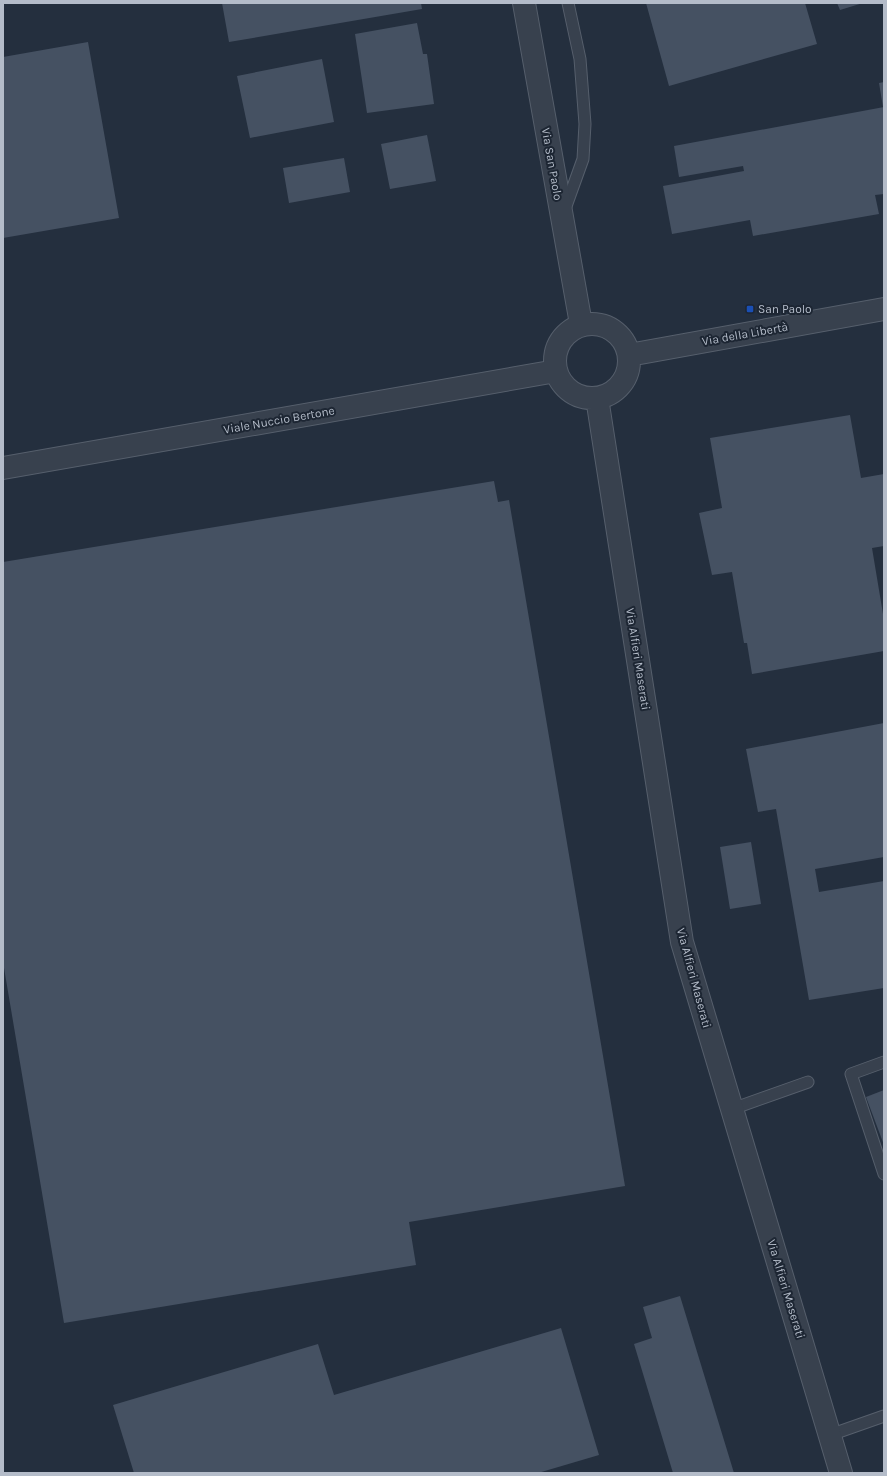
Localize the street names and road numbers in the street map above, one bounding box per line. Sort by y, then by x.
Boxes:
street label: Via San Paolo [539,127,565,201]
street label: Via della Libertà [701,320,789,348]
street label: Viale Nuccio Bertone [222,403,336,437]
street label: Via Alfieri Maserati [623,607,653,711]
street label: Via Alfieri Maserati [674,926,714,1030]
street label: Via Alfieri Maserati [764,1238,808,1340]

